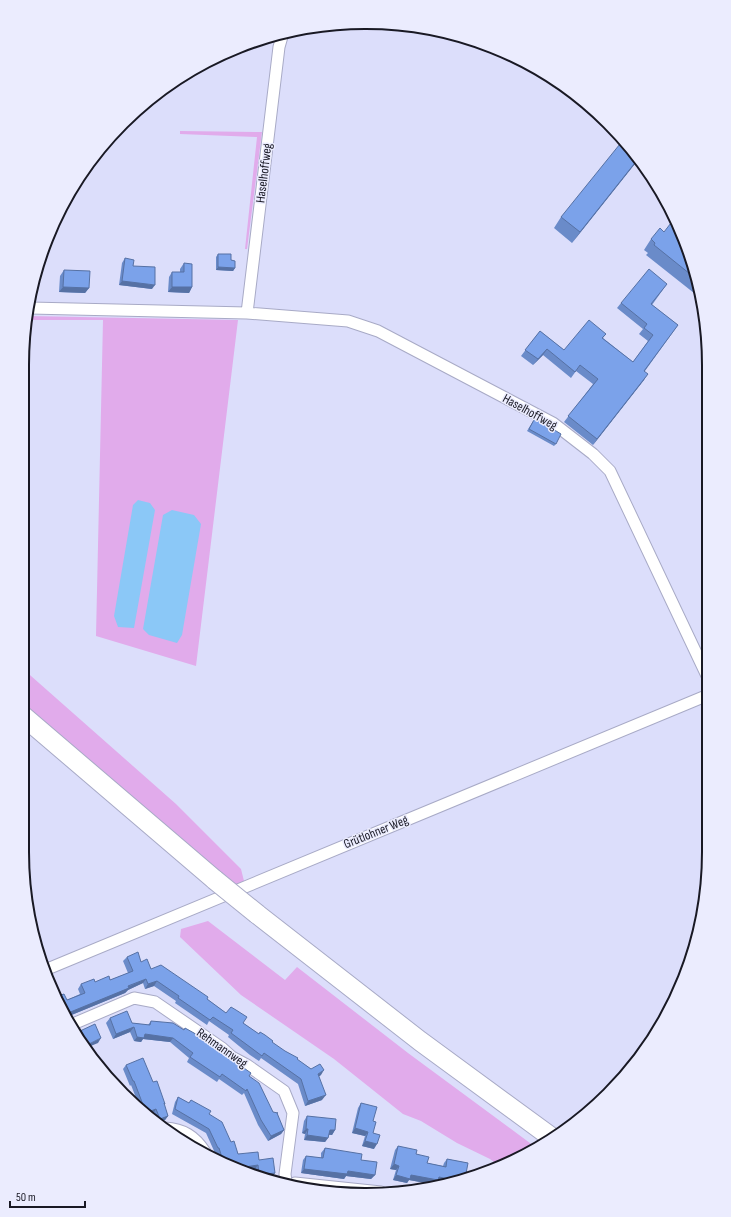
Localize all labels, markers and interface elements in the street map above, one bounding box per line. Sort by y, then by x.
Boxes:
street label: Haselhoffweg [252,142,276,204]
street label: Haselhoffweg [500,390,560,434]
street label: Grütlohner Weg [341,812,411,852]
street label: Rehmannweg [193,1025,251,1071]
scale bar [10,1183,85,1209]
text: 50 m [16,1190,36,1205]

